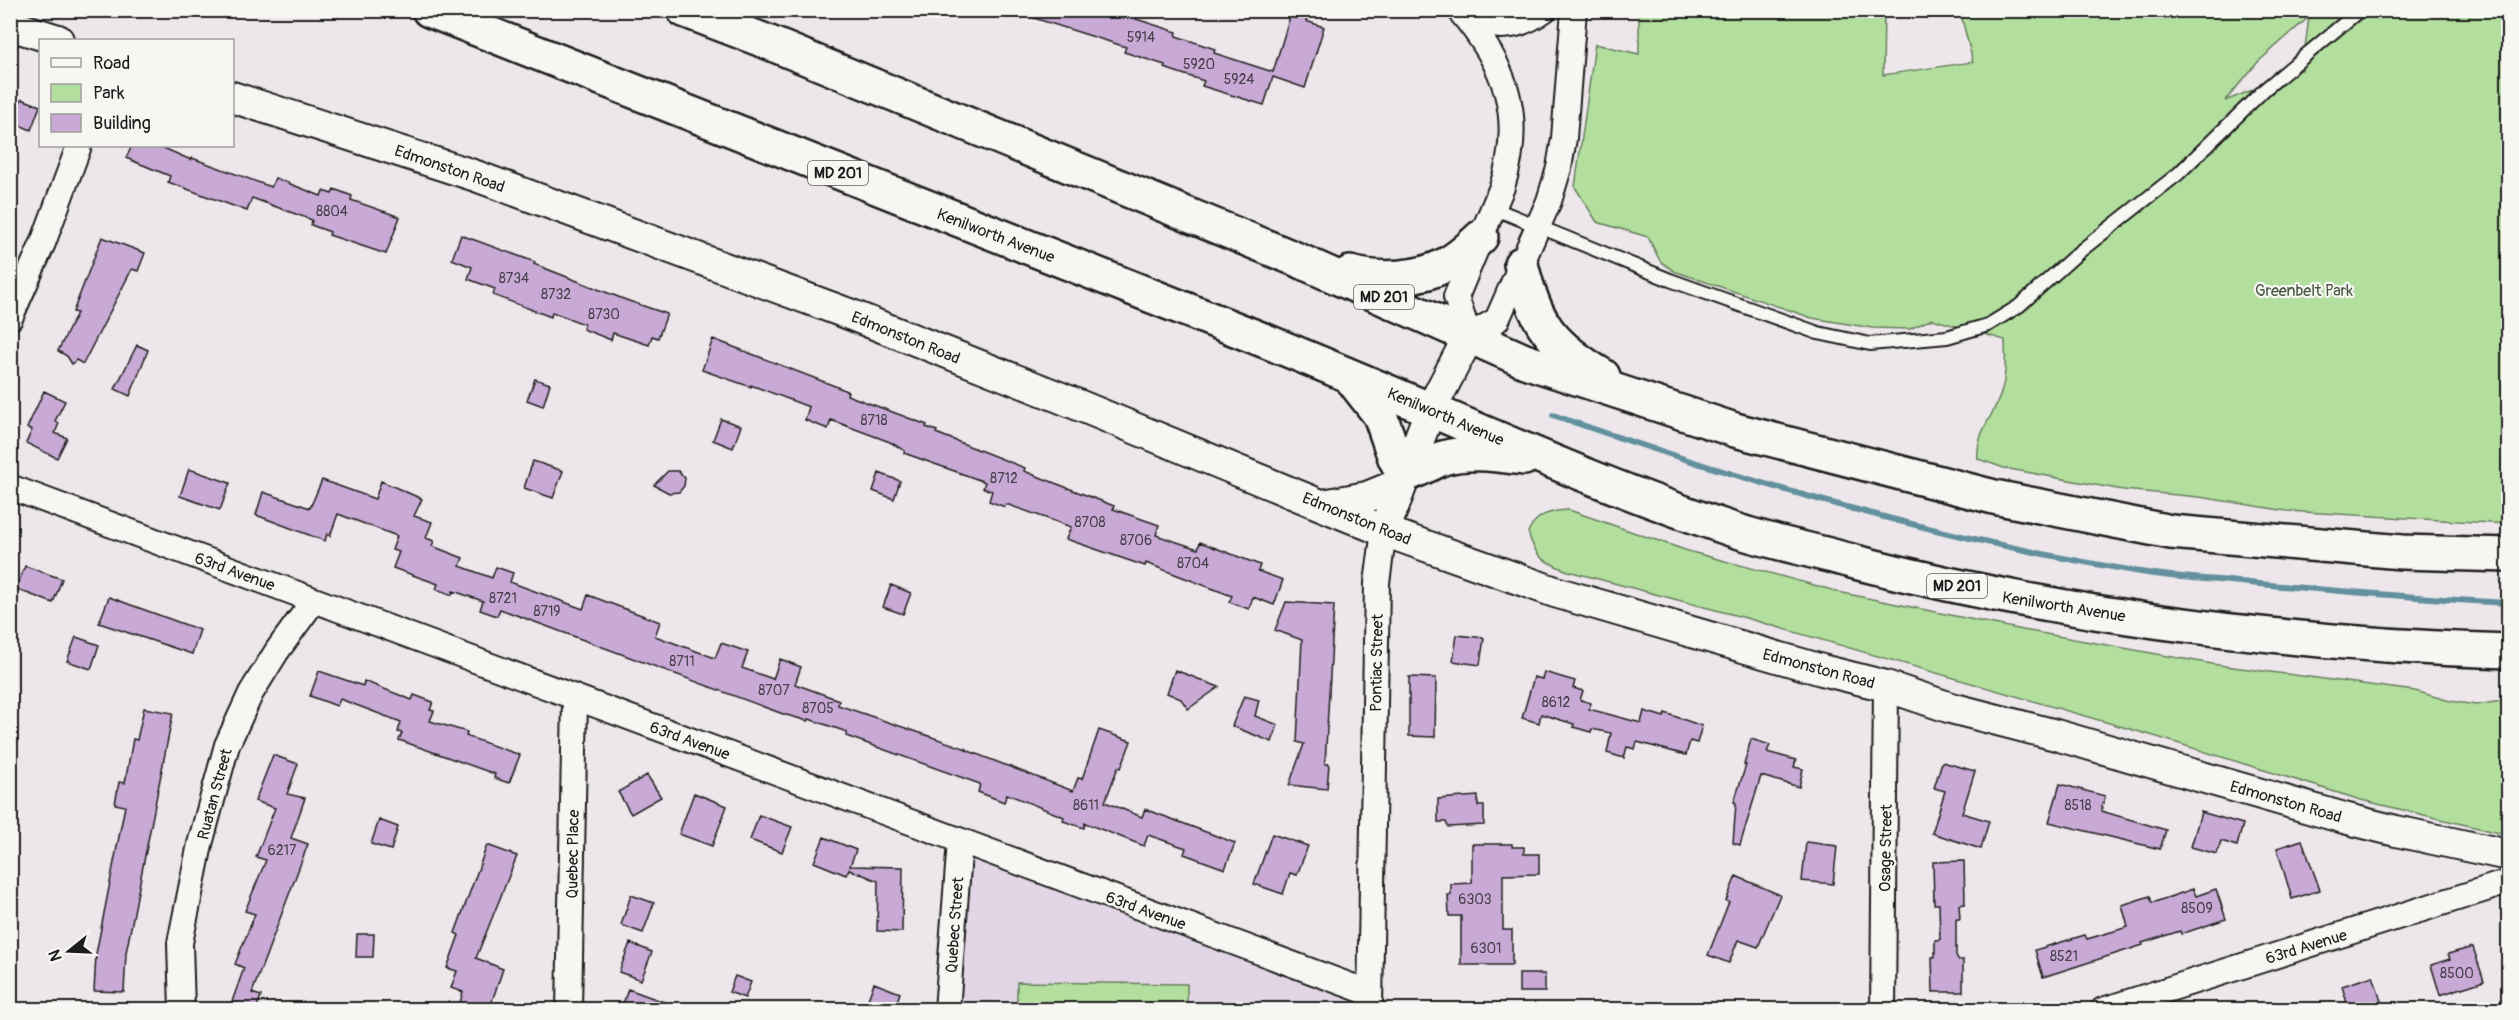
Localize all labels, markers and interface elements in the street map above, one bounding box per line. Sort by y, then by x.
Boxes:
house number: 5914 [1127,29,1155,46]
legend [39,39,234,147]
text: Road [93,52,130,75]
house number: 5920 [1183,56,1215,73]
house number: 5924 [1224,71,1254,88]
text: Park [93,82,125,105]
text: Building [93,112,151,135]
street label: Edmonston Road [392,141,507,197]
road number: MD 201 [808,161,868,185]
house number: 8804 [316,203,348,220]
street label: Kenilworth Avenue [934,204,1058,268]
house number: 8734 [499,270,529,287]
park label: Greenbelt Park [2255,281,2353,301]
road number: MD 201 [1354,285,1414,309]
house number: 8732 [541,286,571,303]
house number: 8730 [588,306,620,323]
street label: Edmonston Road [848,307,963,369]
street label: Kenilworth Avenue [1384,383,1507,451]
house number: 8718 [861,412,888,429]
house number: 8712 [990,470,1018,487]
street label: Edmonston Road [1299,488,1414,550]
house number: 8708 [1074,514,1106,531]
house number: 8706 [1120,532,1152,549]
street label: 63rd Avenue [192,548,278,596]
house number: 8704 [1177,555,1209,572]
road number: MD 201 [1927,574,1987,598]
street label: Kenilworth Avenue [2001,587,2127,627]
house number: 8721 [489,590,517,607]
house number: 8719 [533,603,561,620]
street label: Pontiac Street [1366,613,1388,712]
street label: Edmonston Road [1760,644,1877,694]
house number: 8711 [669,653,695,670]
house number: 8707 [758,682,790,699]
house number: 8612 [1542,694,1570,711]
house number: 8705 [802,700,834,717]
street label: 63rd Avenue [647,717,733,765]
street label: Ruatan Street [193,746,237,842]
street label: Edmonston Road [2228,776,2344,827]
house number: 8611 [1073,797,1099,814]
house number: 8518 [2064,797,2092,814]
street label: Osage Street [1875,804,1897,892]
street label: Quebec Place [562,809,584,899]
house number: 6217 [268,842,297,859]
street label: Quebec Street [942,876,968,974]
street label: 63rd Avenue [1103,887,1189,935]
house number: 6303 [1458,891,1492,908]
house number: 8509 [2181,900,2213,917]
north arrow [39,921,99,981]
street label: 63rd Avenue [2263,925,2350,969]
house number: 6301 [1471,940,1502,957]
text: N [44,947,67,964]
house number: 8521 [2050,948,2078,965]
house number: 8500 [2440,965,2474,982]

